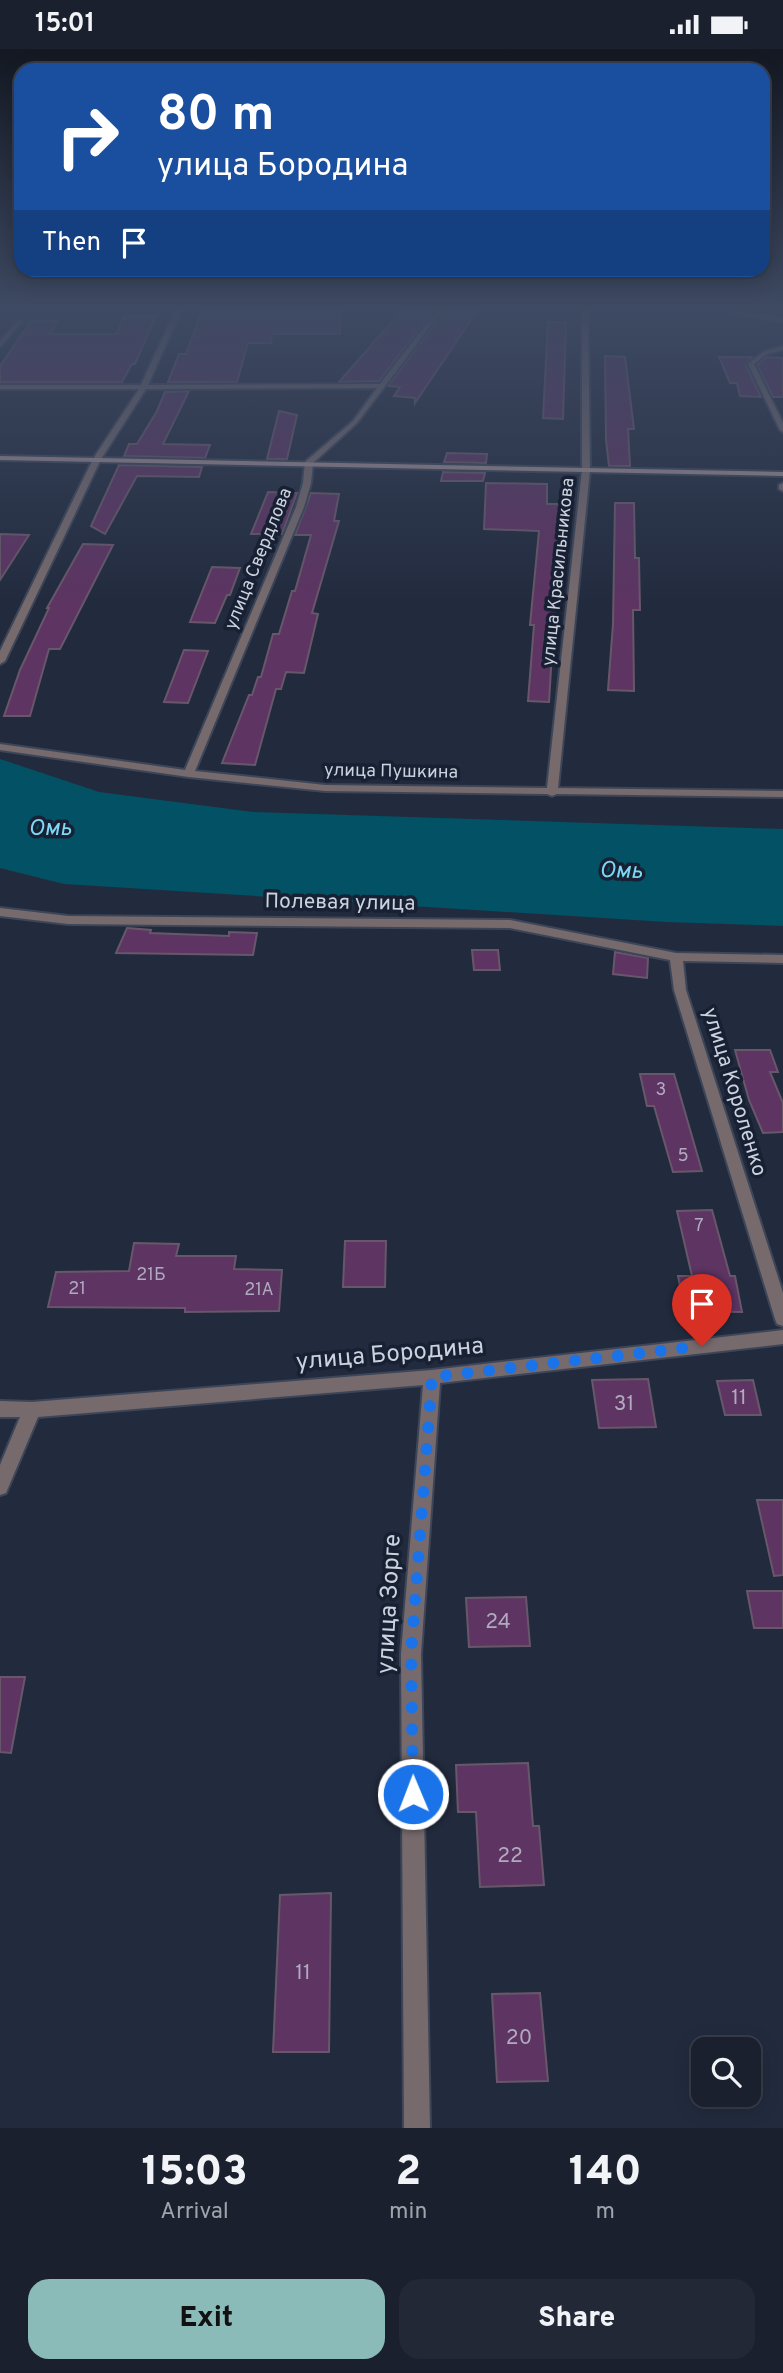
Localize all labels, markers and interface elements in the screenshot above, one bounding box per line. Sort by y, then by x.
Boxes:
text: 15:01 [35,8,95,41]
text: 80 m [157,86,274,148]
icon: right [42,91,133,182]
text: улица Бородина [157,147,408,187]
icon: arrive [115,224,153,262]
text: Then [42,227,101,260]
street label: улица Красильникова [538,477,580,667]
street label: улица Свердлова [220,485,298,633]
street label: улица Пушкина [324,759,458,785]
water label: Омь [28,815,72,844]
water label: Омь [599,857,643,887]
street label: Полевая улица [264,888,416,918]
street label: улица Короленко [696,1005,772,1179]
house number: 3 [656,1079,666,1102]
house number: 5 [677,1145,689,1168]
house number: 7 [694,1215,704,1238]
house number: 21Б [136,1264,166,1287]
pin [672,1274,732,1346]
house number: 21 [68,1278,86,1301]
house number: 21А [244,1279,274,1302]
icon: arrive [683,1285,721,1323]
street label: улица Бородина [295,1332,485,1378]
house number: 11 [731,1385,747,1412]
house number: 31 [614,1391,634,1418]
street label: улица Зорге [371,1533,409,1675]
house number: 24 [485,1609,511,1636]
position arrow [376,1757,450,1831]
house number: 22 [497,1843,523,1870]
house number: 11 [295,1960,311,1987]
house number: 20 [506,2025,532,2052]
map controls [691,2037,761,2107]
button: search [691,2037,761,2107]
text: 15:03 [141,2147,248,2200]
text: 2 [395,2147,421,2200]
text: 140 [569,2147,642,2200]
text: Arrival [160,2198,229,2227]
text: min [389,2198,427,2227]
text: m [595,2198,615,2227]
button: Exit [28,2279,385,2359]
button: Share [399,2279,755,2359]

